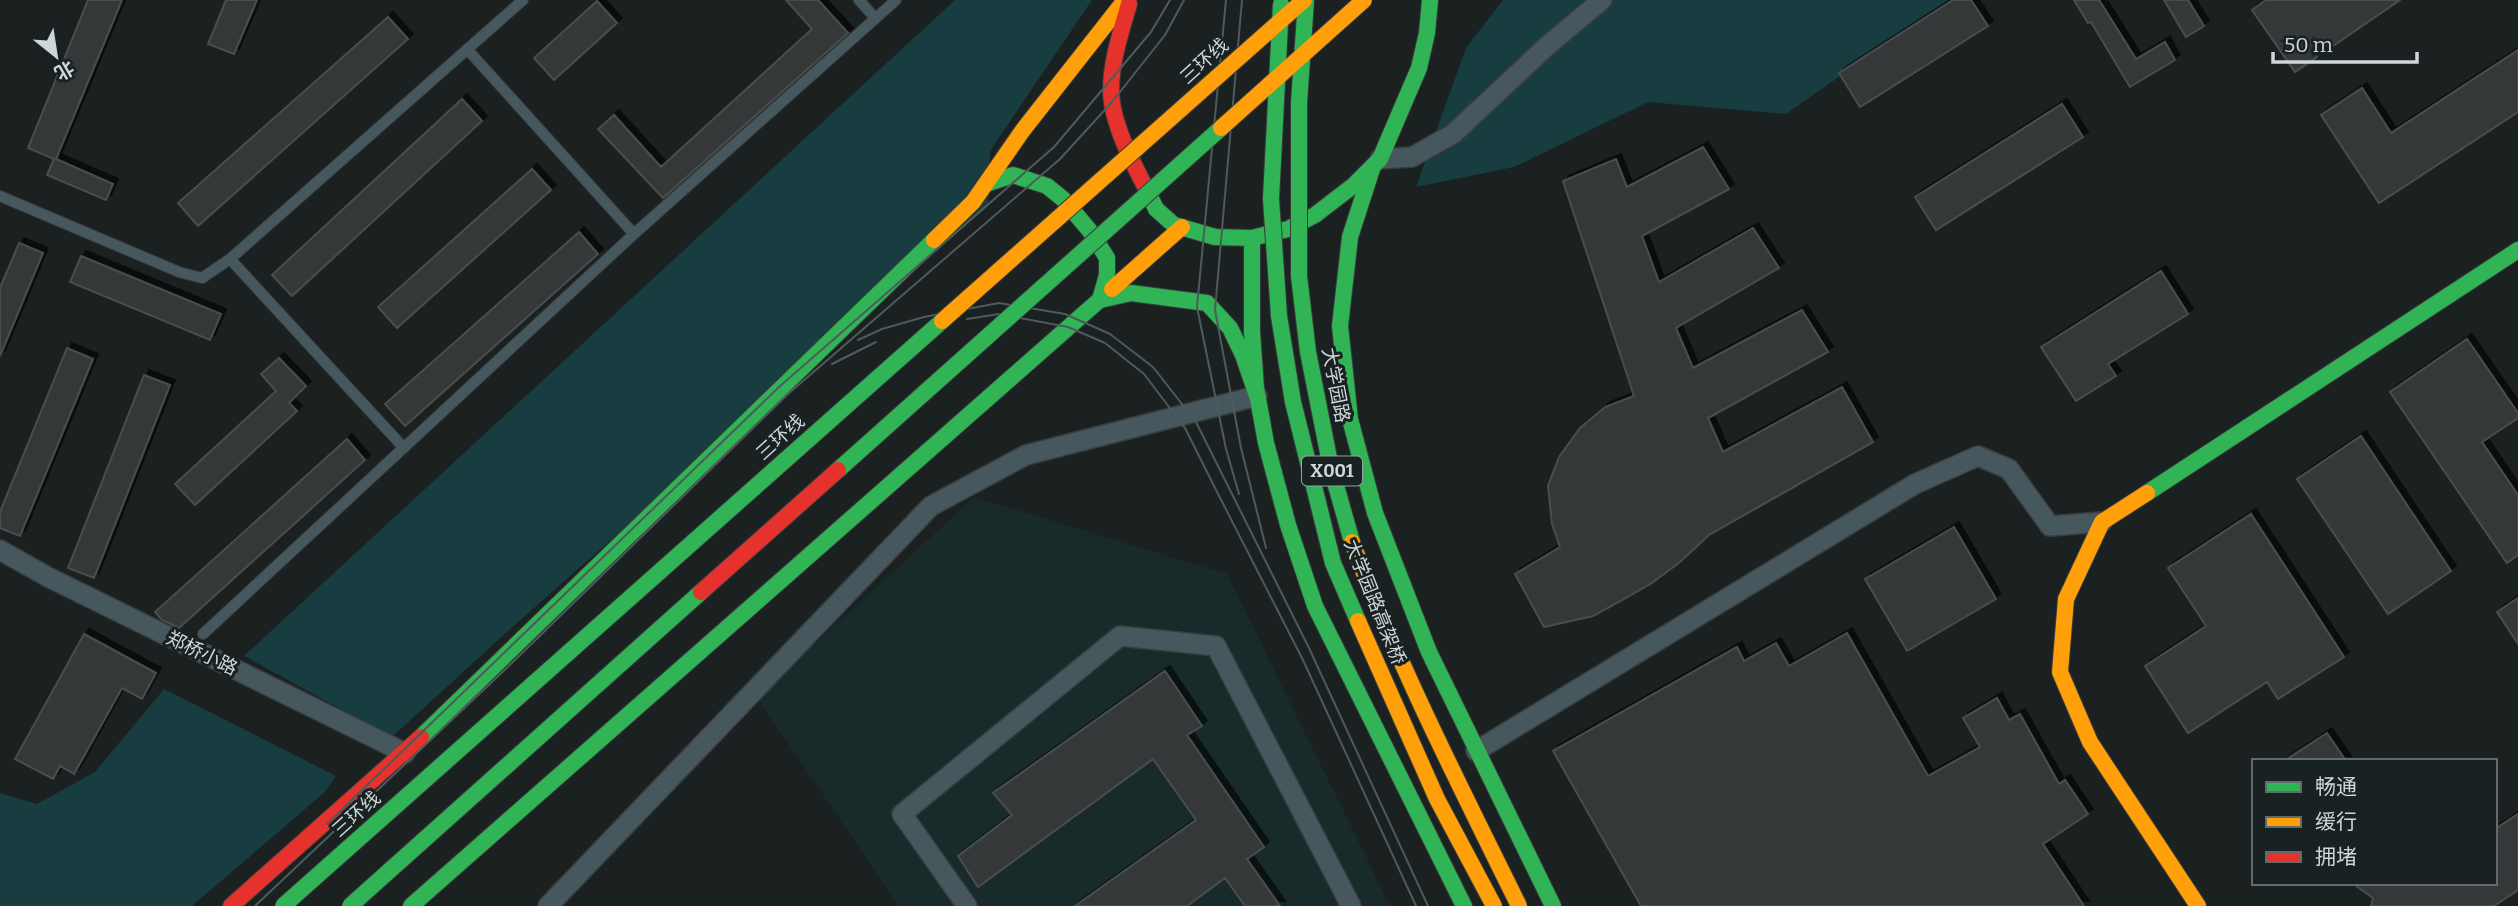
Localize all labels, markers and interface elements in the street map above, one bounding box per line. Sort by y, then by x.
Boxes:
north arrow [21,21,91,91]
scale bar [2273,21,2416,65]
text: 50 m [2284,32,2333,58]
street label: 三环线 [1175,33,1233,89]
text: 北 [50,56,78,85]
street label: 大学园路 [1317,345,1355,425]
street label: 三环线 [751,409,809,465]
road number: X001 [1302,457,1362,486]
street label: 大学园路高架桥 [1339,536,1411,668]
street label: 郑桥小路 [163,626,241,680]
legend [2252,759,2497,885]
text: 畅通 [2315,774,2357,800]
street label: 三环线 [327,786,385,842]
text: 缓行 [2315,809,2357,835]
text: 拥堵 [2315,844,2357,870]

